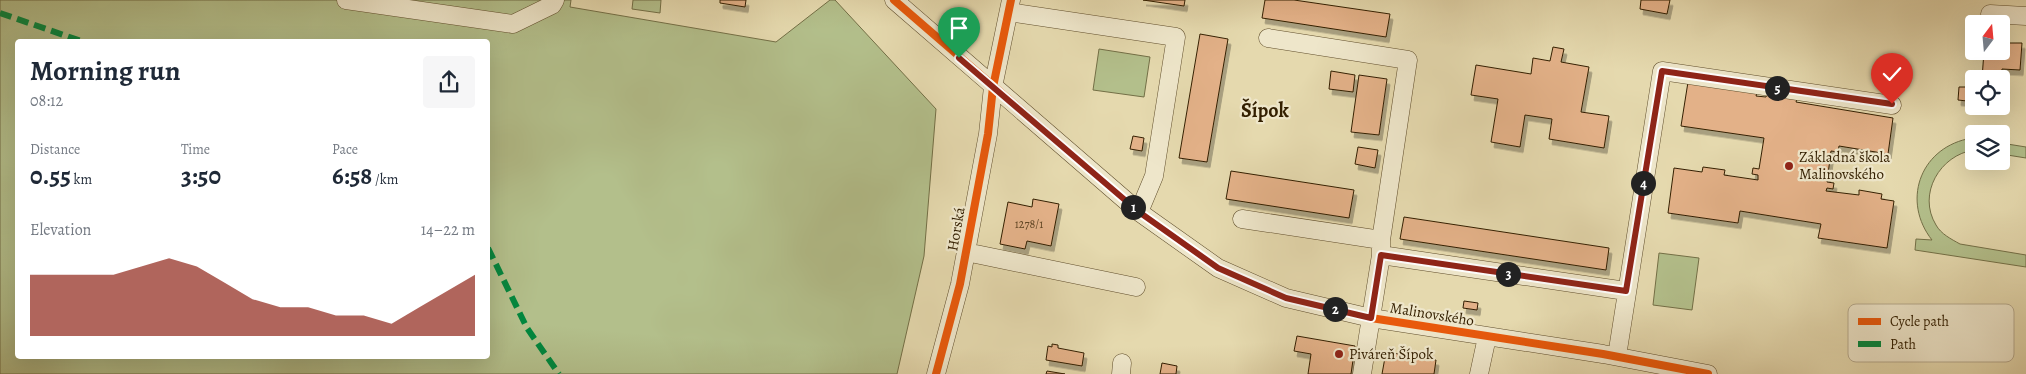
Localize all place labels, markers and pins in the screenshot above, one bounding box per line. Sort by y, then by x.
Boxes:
pin [938,7,980,58]
pin [1871,53,1913,104]
pin: 5 [1764,76,1790,100]
place label: Základná škola Malinovského [1799,147,1890,184]
marker: Základná škola Malinovského [1783,160,1795,172]
pin: 4 [1630,170,1656,196]
pin: 1 [1120,194,1146,220]
pin: 3 [1496,262,1520,286]
pin: 2 [1322,296,1348,322]
place label: Piváreň Šípok [1349,344,1434,364]
marker: Piváreň Šípok [1333,348,1345,360]

